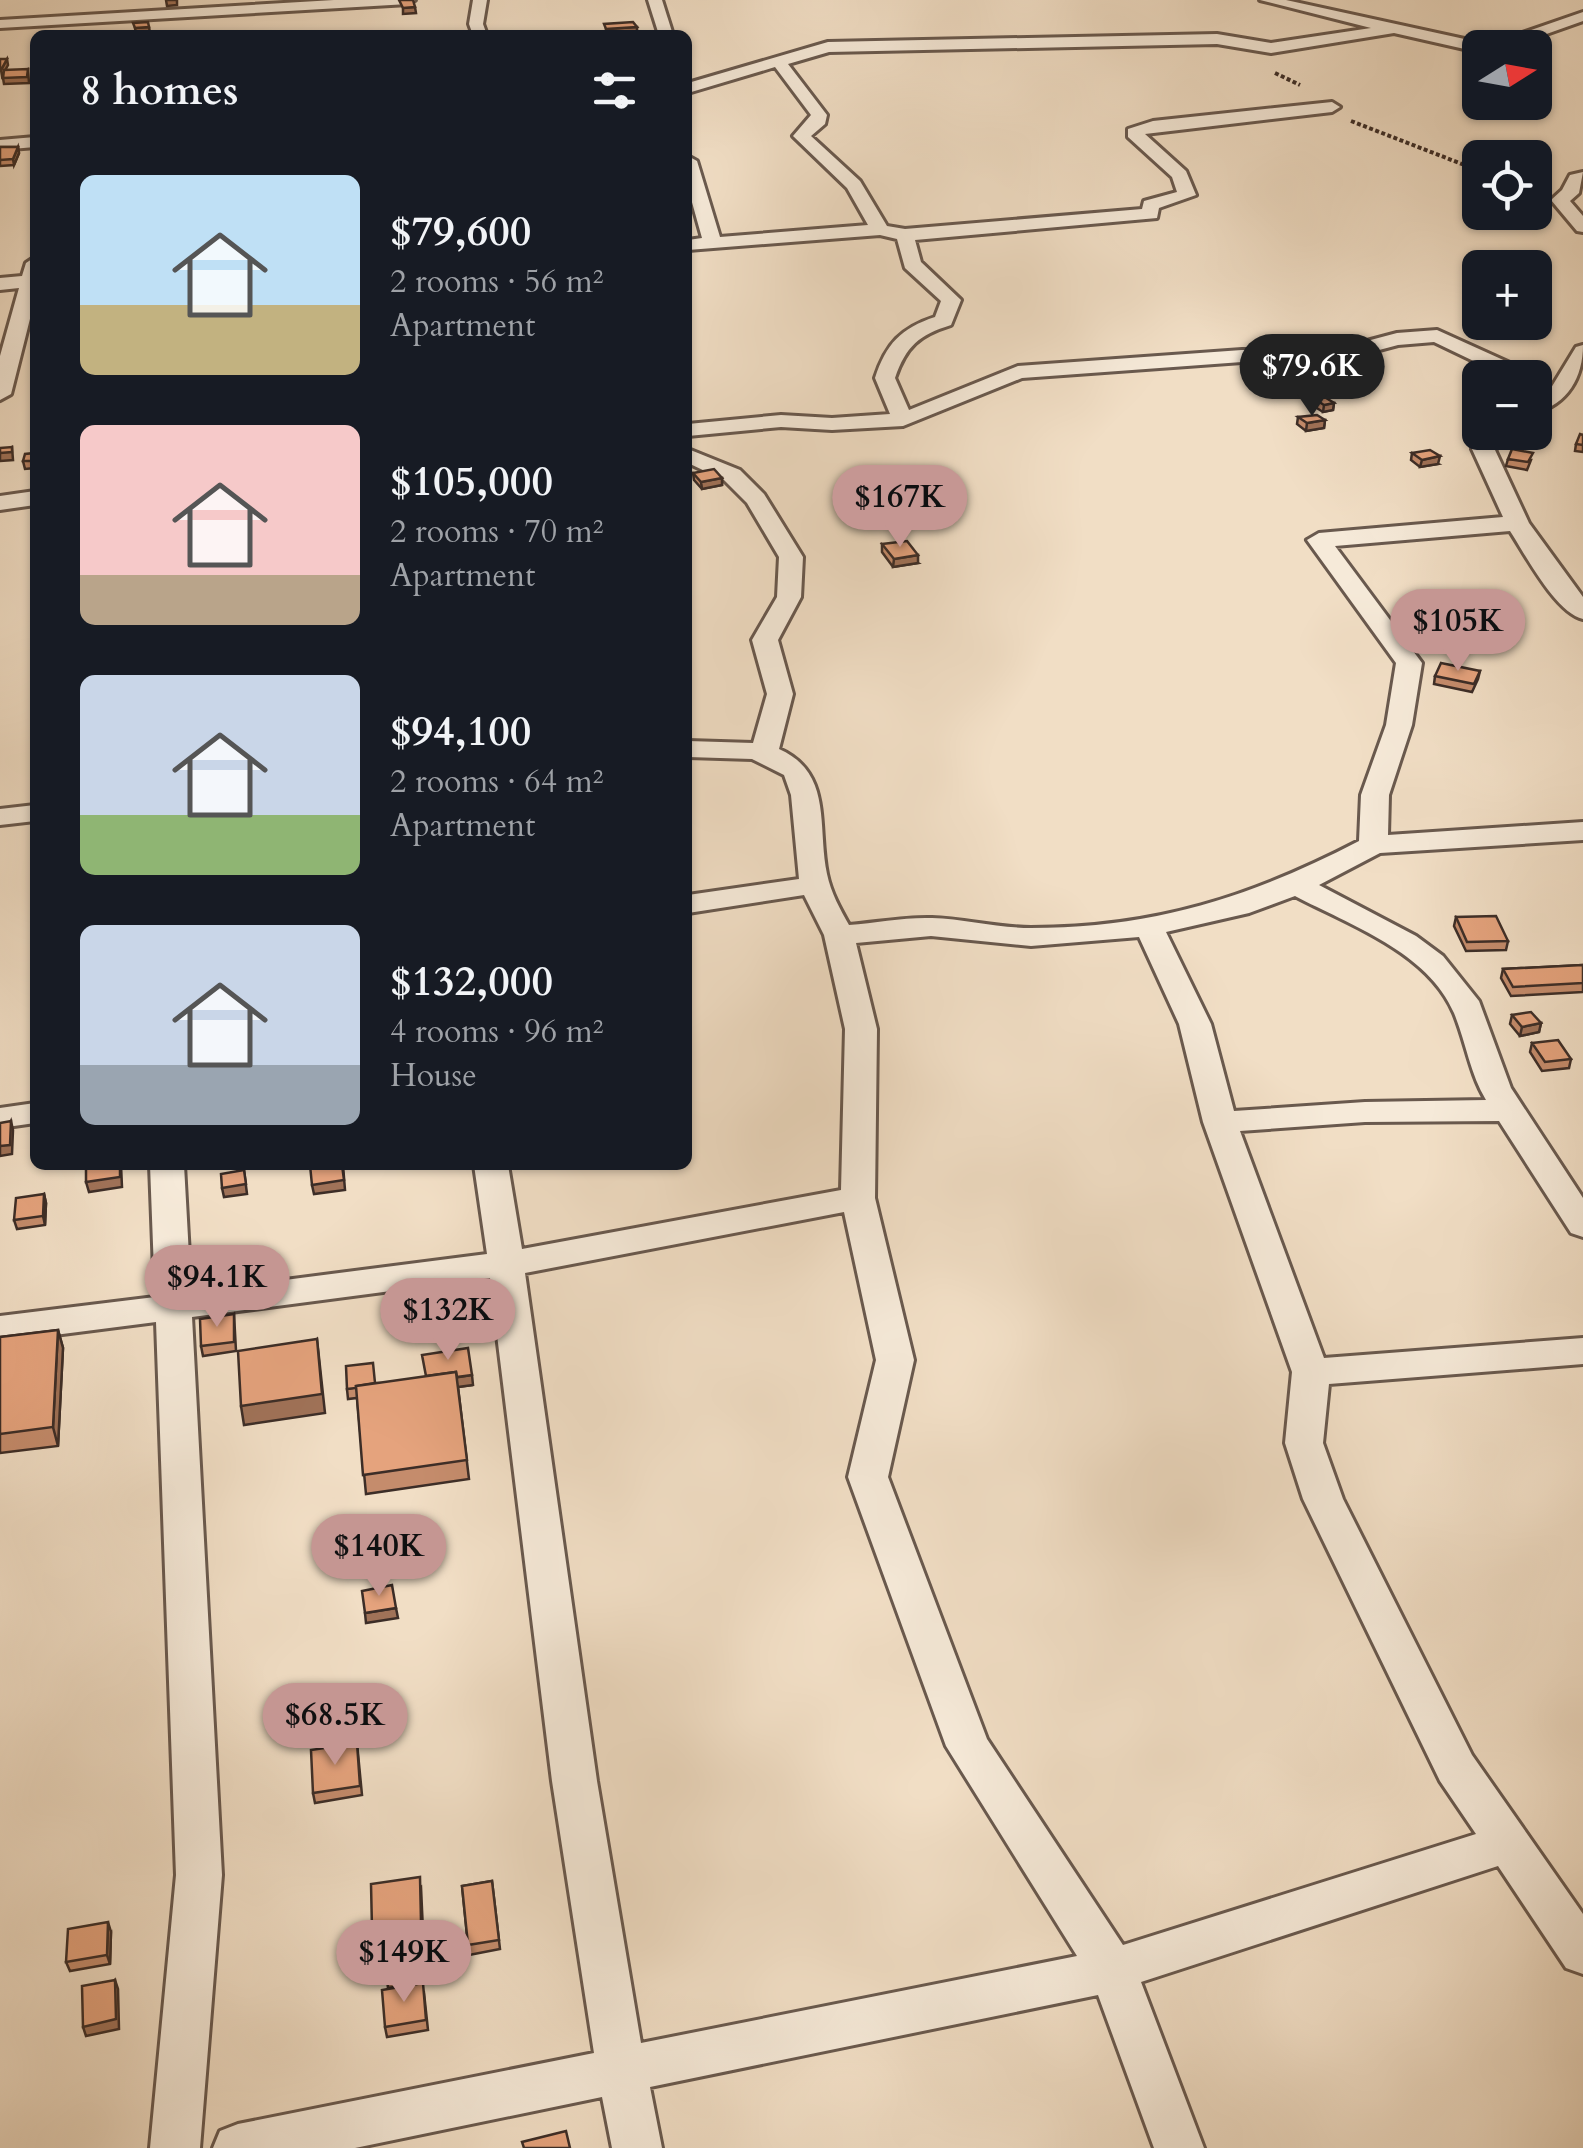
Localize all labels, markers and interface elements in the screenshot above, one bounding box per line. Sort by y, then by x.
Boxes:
north arrow [1462,30,1552,120]
map controls [1462,30,1552,450]
text: 8 homes [80,62,238,119]
icon: filters [587,63,642,118]
button: locate [1462,140,1552,230]
text: $79,600 [390,203,531,260]
icon: home [160,215,280,335]
button: + [1462,250,1552,340]
text: 2 rooms · 56 m² [390,260,603,304]
text: Apartment [390,304,535,348]
pin: $79.6K [1231,334,1393,419]
text: $79.6K [1262,344,1362,388]
button: − [1462,360,1552,450]
text: $105,000 [390,453,553,510]
icon: home [160,465,280,585]
pin: $167K [830,465,970,550]
text: $167K [854,475,946,519]
text: 2 rooms · 70 m² [390,510,603,554]
text: Apartment [390,554,535,598]
pin: $105K [1388,589,1528,674]
text: $105K [1412,599,1504,643]
text: $94,100 [390,703,531,760]
icon: home [160,715,280,835]
text: 2 rooms · 64 m² [390,760,603,804]
text: Apartment [390,804,535,848]
text: $132,000 [390,953,553,1010]
icon: home [160,965,280,1085]
text: 4 rooms · 96 m² [390,1010,603,1054]
text: House [390,1054,477,1098]
pin: $94.1K [136,1245,298,1330]
text: $94.1K [167,1255,267,1299]
pin: $132K [378,1278,518,1363]
text: $132K [402,1288,494,1332]
pin: $140K [309,1514,449,1599]
text: $140K [333,1524,425,1568]
pin: $68.5K [254,1683,416,1768]
text: $68.5K [285,1693,385,1737]
pin: $149K [334,1920,474,2005]
text: $149K [358,1930,450,1974]

